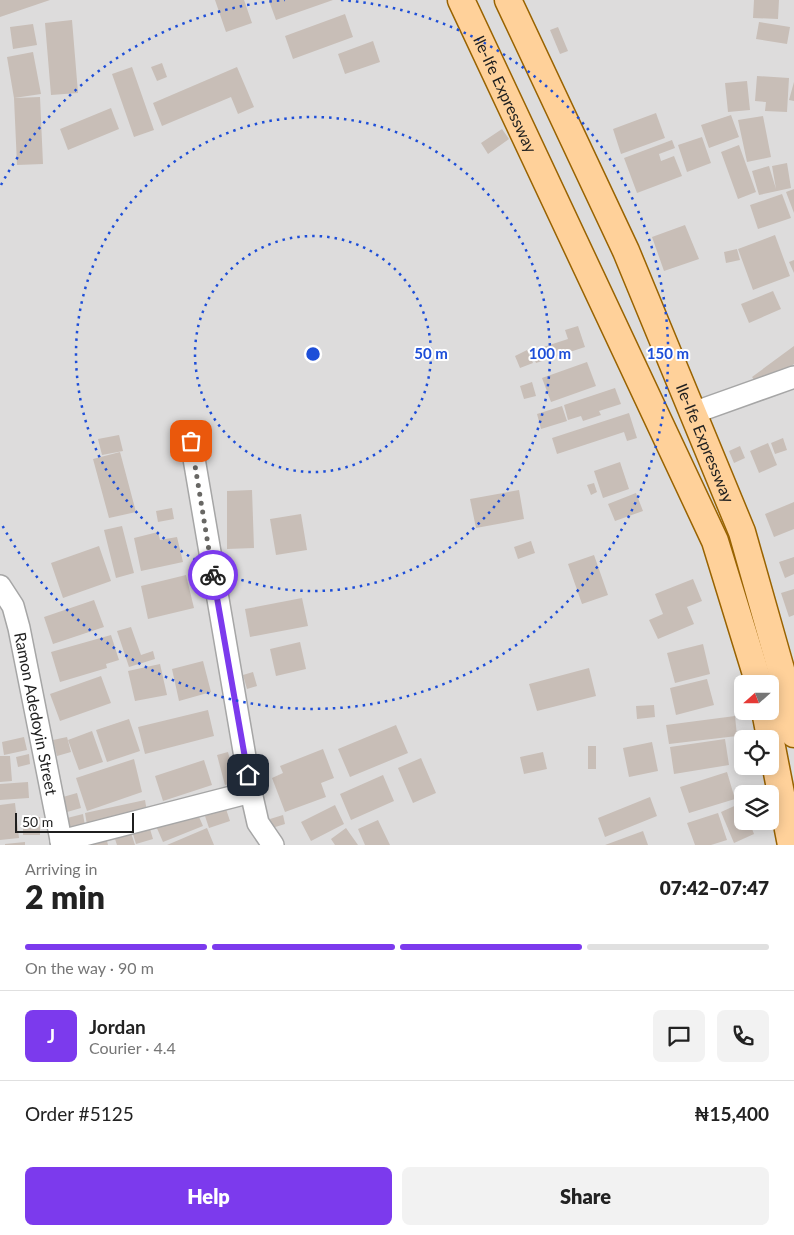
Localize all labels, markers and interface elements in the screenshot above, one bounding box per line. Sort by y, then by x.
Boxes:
street label: Ile-Ife Expressway [470,32,542,156]
text: 50 m [414,344,448,362]
text: 100 m [529,344,571,362]
text: 150 m [647,344,689,362]
centre of rings [304,345,322,363]
street label: Ile-Ife Expressway [673,380,739,506]
pin [170,420,212,462]
icon: bag [177,427,205,455]
courier [188,550,238,600]
icon: bike [199,561,227,589]
street label: Ramon Adedoyin Street [11,630,62,797]
north arrow [734,675,779,720]
map controls [734,675,779,830]
button: locate [734,730,779,775]
pin [227,754,269,796]
icon: home [234,761,262,789]
button: layers [734,785,779,830]
scale bar [15,810,134,833]
text: 50 m [22,813,53,830]
text: Arriving in [25,859,98,878]
text: 07:42–07:47 [660,876,769,899]
text: 2 min [25,877,105,916]
text: On the way · 90 m [25,958,154,977]
button: chat [653,1010,705,1062]
button: phone [717,1010,769,1062]
text: Jordan [89,1015,146,1038]
text: J [47,1024,55,1047]
text: Courier · 4.4 [89,1038,176,1057]
text: Order #5125 [25,1102,134,1125]
text: ₦15,400 [694,1102,769,1125]
button: Help [25,1167,392,1225]
button: Share [402,1167,769,1225]

